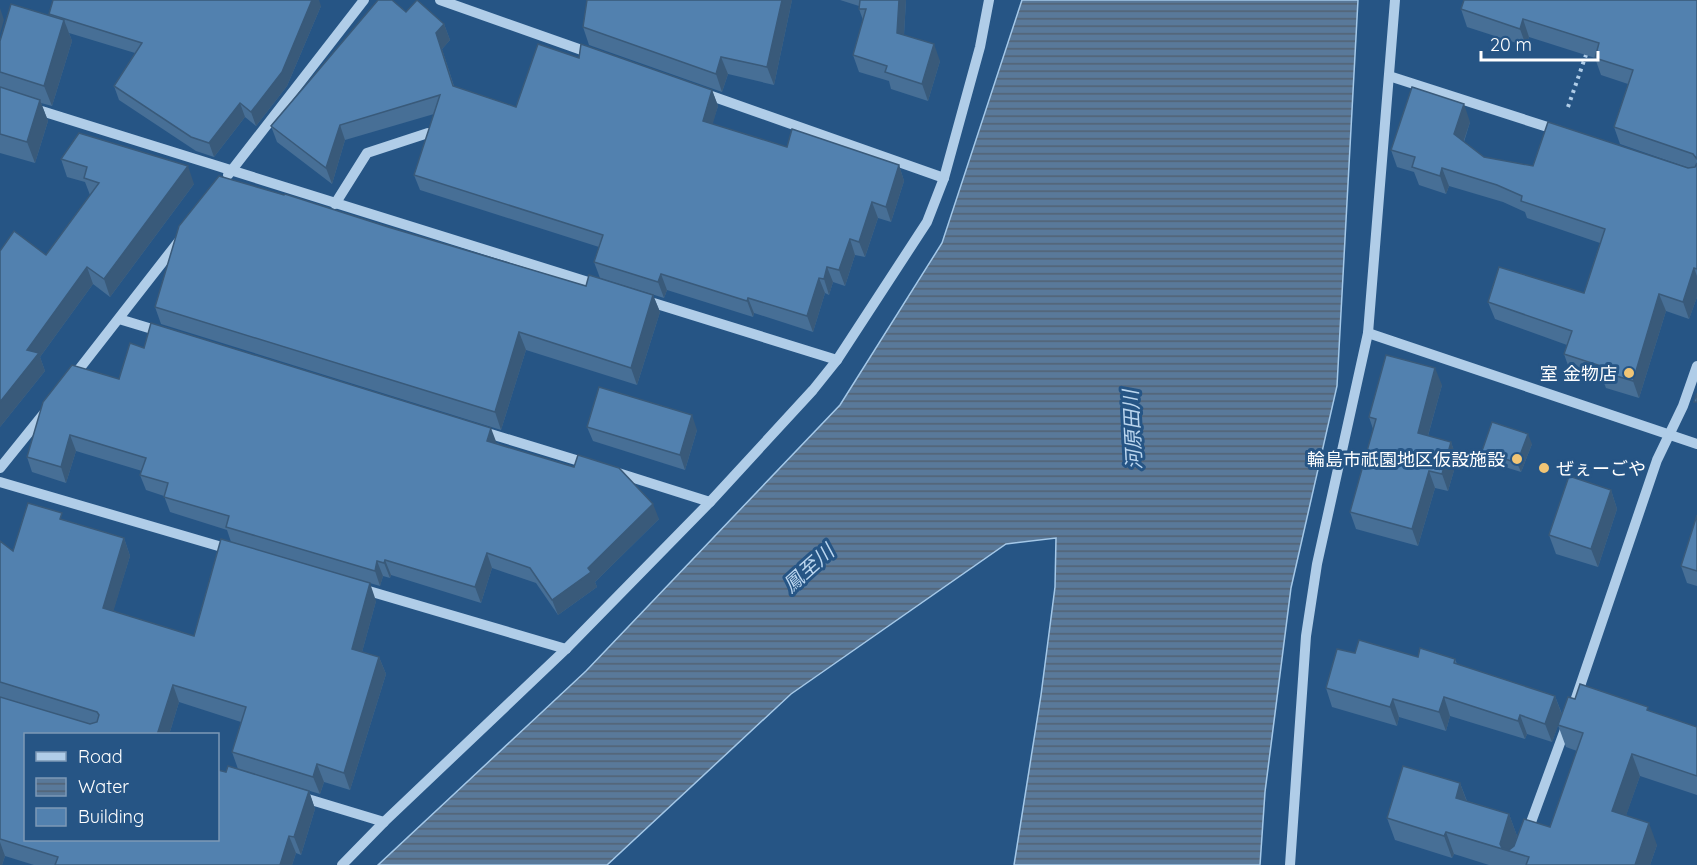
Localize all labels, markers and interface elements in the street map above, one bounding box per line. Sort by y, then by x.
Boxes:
scale bar [1481,24,1598,62]
text: 20 m [1490,33,1532,56]
place label: 室 金物店 [1540,362,1617,385]
marker: 室 金物店 [1622,366,1636,380]
water label: 河原田川 [1117,387,1147,471]
place label: 輪島市祇園地区仮設施設 [1307,448,1505,471]
marker: 輪島市祇園地区仮設施設 [1510,452,1524,466]
place label: ぜぇーごや [1556,457,1646,480]
marker: ぜぇーごや [1537,461,1551,475]
water label: 鳳至川 [777,537,840,597]
legend [24,733,219,841]
text: Road [78,745,123,768]
text: Water [78,775,129,798]
text: Building [78,805,144,828]

